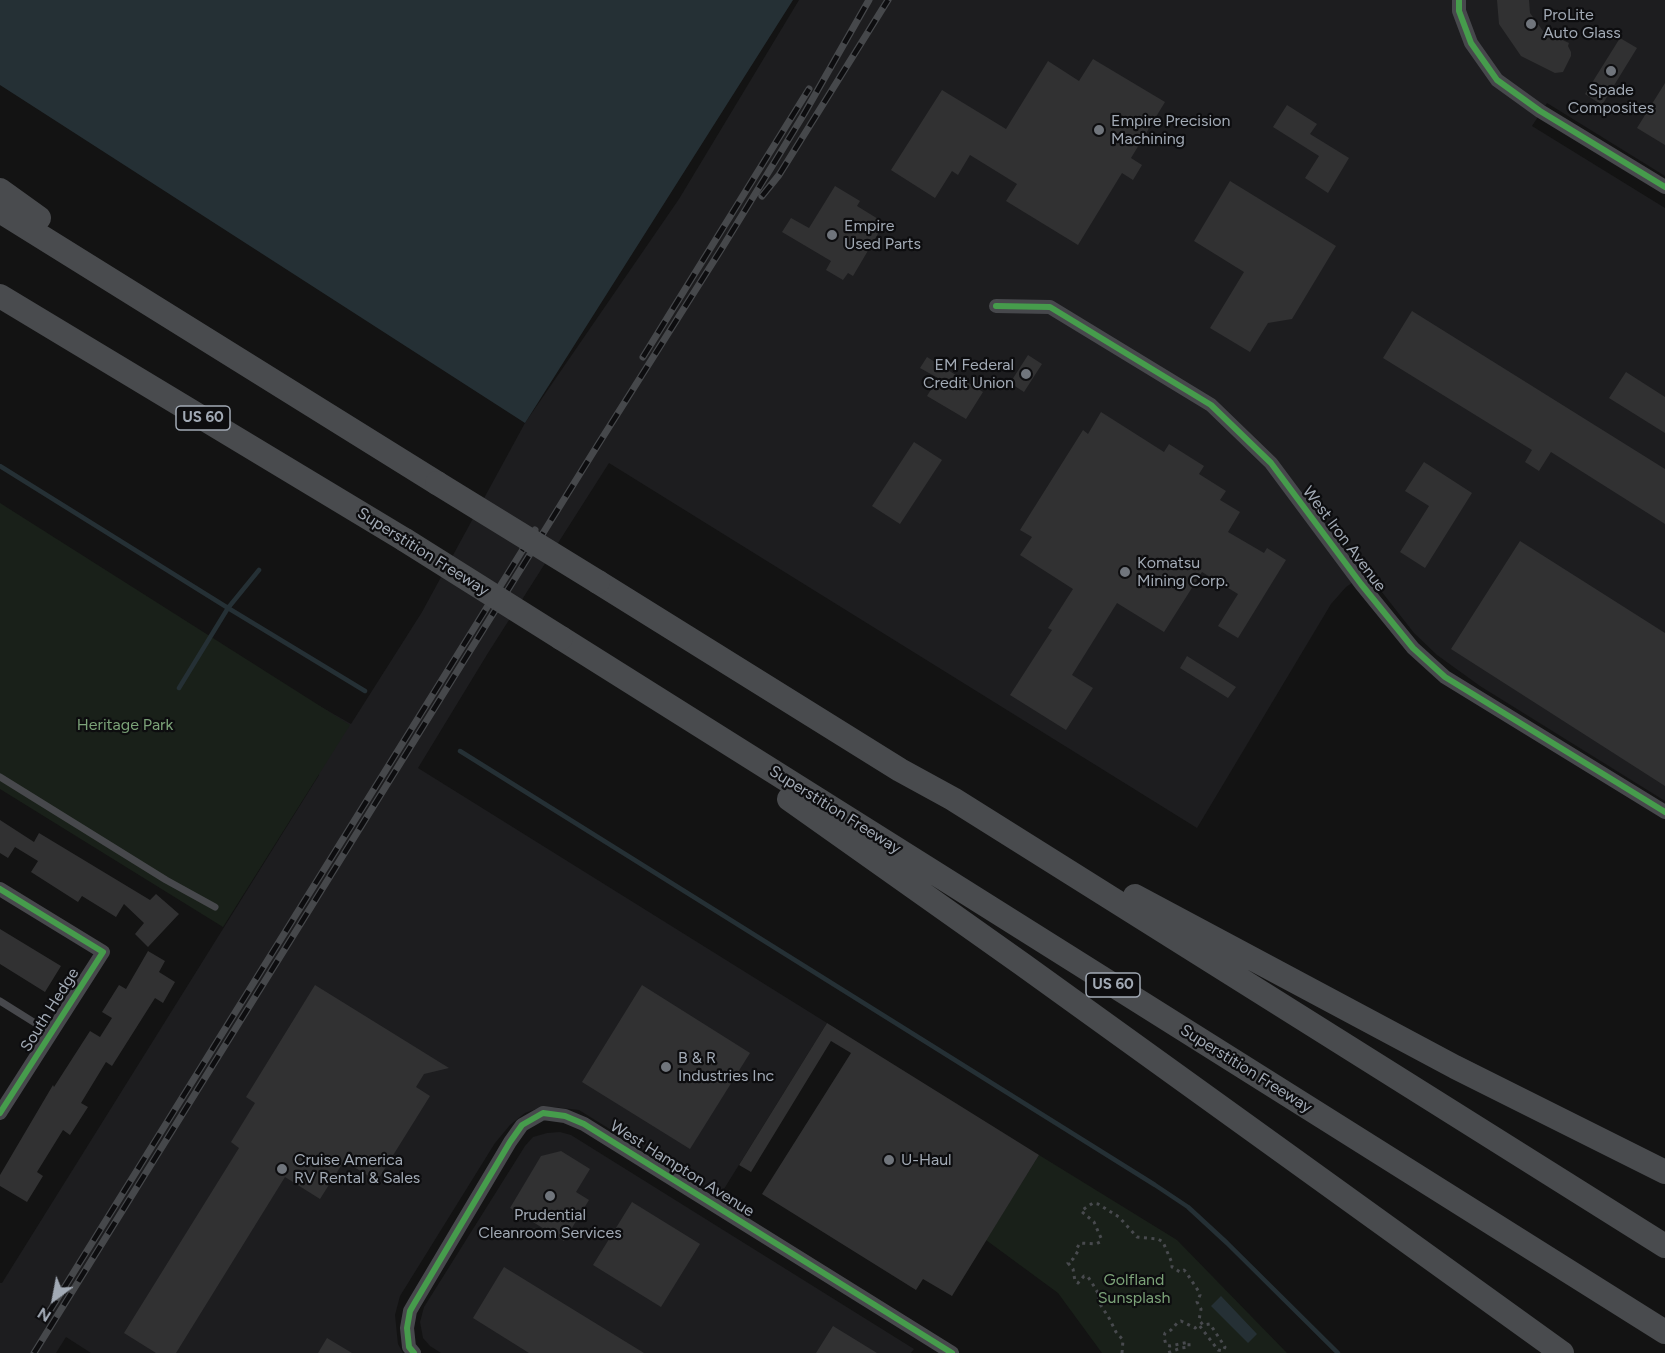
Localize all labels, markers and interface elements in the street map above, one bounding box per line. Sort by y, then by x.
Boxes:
place label: ProLite Auto Glass [1543,5,1621,43]
marker: ProLite Auto Glass [1524,17,1538,31]
marker: Spade Composites [1604,64,1618,78]
place label: Spade Composites [1568,80,1654,118]
place label: Empire Precision Machining [1111,111,1230,149]
marker: Empire Precision Machining [1092,123,1106,137]
place label: Empire Used Parts [844,216,921,254]
marker: Empire Used Parts [825,228,839,242]
place label: EM Federal Credit Union [923,355,1014,393]
marker: EM Federal Credit Union [1019,367,1033,381]
road number: US 60 [176,406,230,430]
street label: West Iron Avenue [1298,483,1390,595]
street label: Superstition Freeway [354,504,492,600]
place label: Komatsu Mining Corp. [1137,553,1228,591]
marker: Komatsu Mining Corp. [1118,565,1132,579]
park label: Heritage Park [77,715,173,735]
street label: Superstition Freeway [766,762,904,858]
street label: South Hedge [17,965,83,1055]
road number: US 60 [1086,973,1140,997]
street label: Superstition Freeway [1177,1021,1315,1117]
place label: B & R Industries Inc [678,1048,774,1086]
marker: B & R Industries Inc [659,1060,673,1074]
street label: West Hampton Avenue [606,1117,758,1221]
place label: Cruise America RV Rental & Sales [294,1150,420,1188]
place label: U-Haul [901,1150,952,1170]
marker: U-Haul [882,1153,896,1167]
marker: Cruise America RV Rental & Sales [275,1162,289,1176]
marker: Prudential Cleanroom Services [543,1189,557,1203]
place label: Prudential Cleanroom Services [478,1205,622,1243]
north arrow [24,1269,84,1329]
park label: Golfland Sunsplash [1098,1270,1170,1308]
text: N [34,1303,54,1326]

